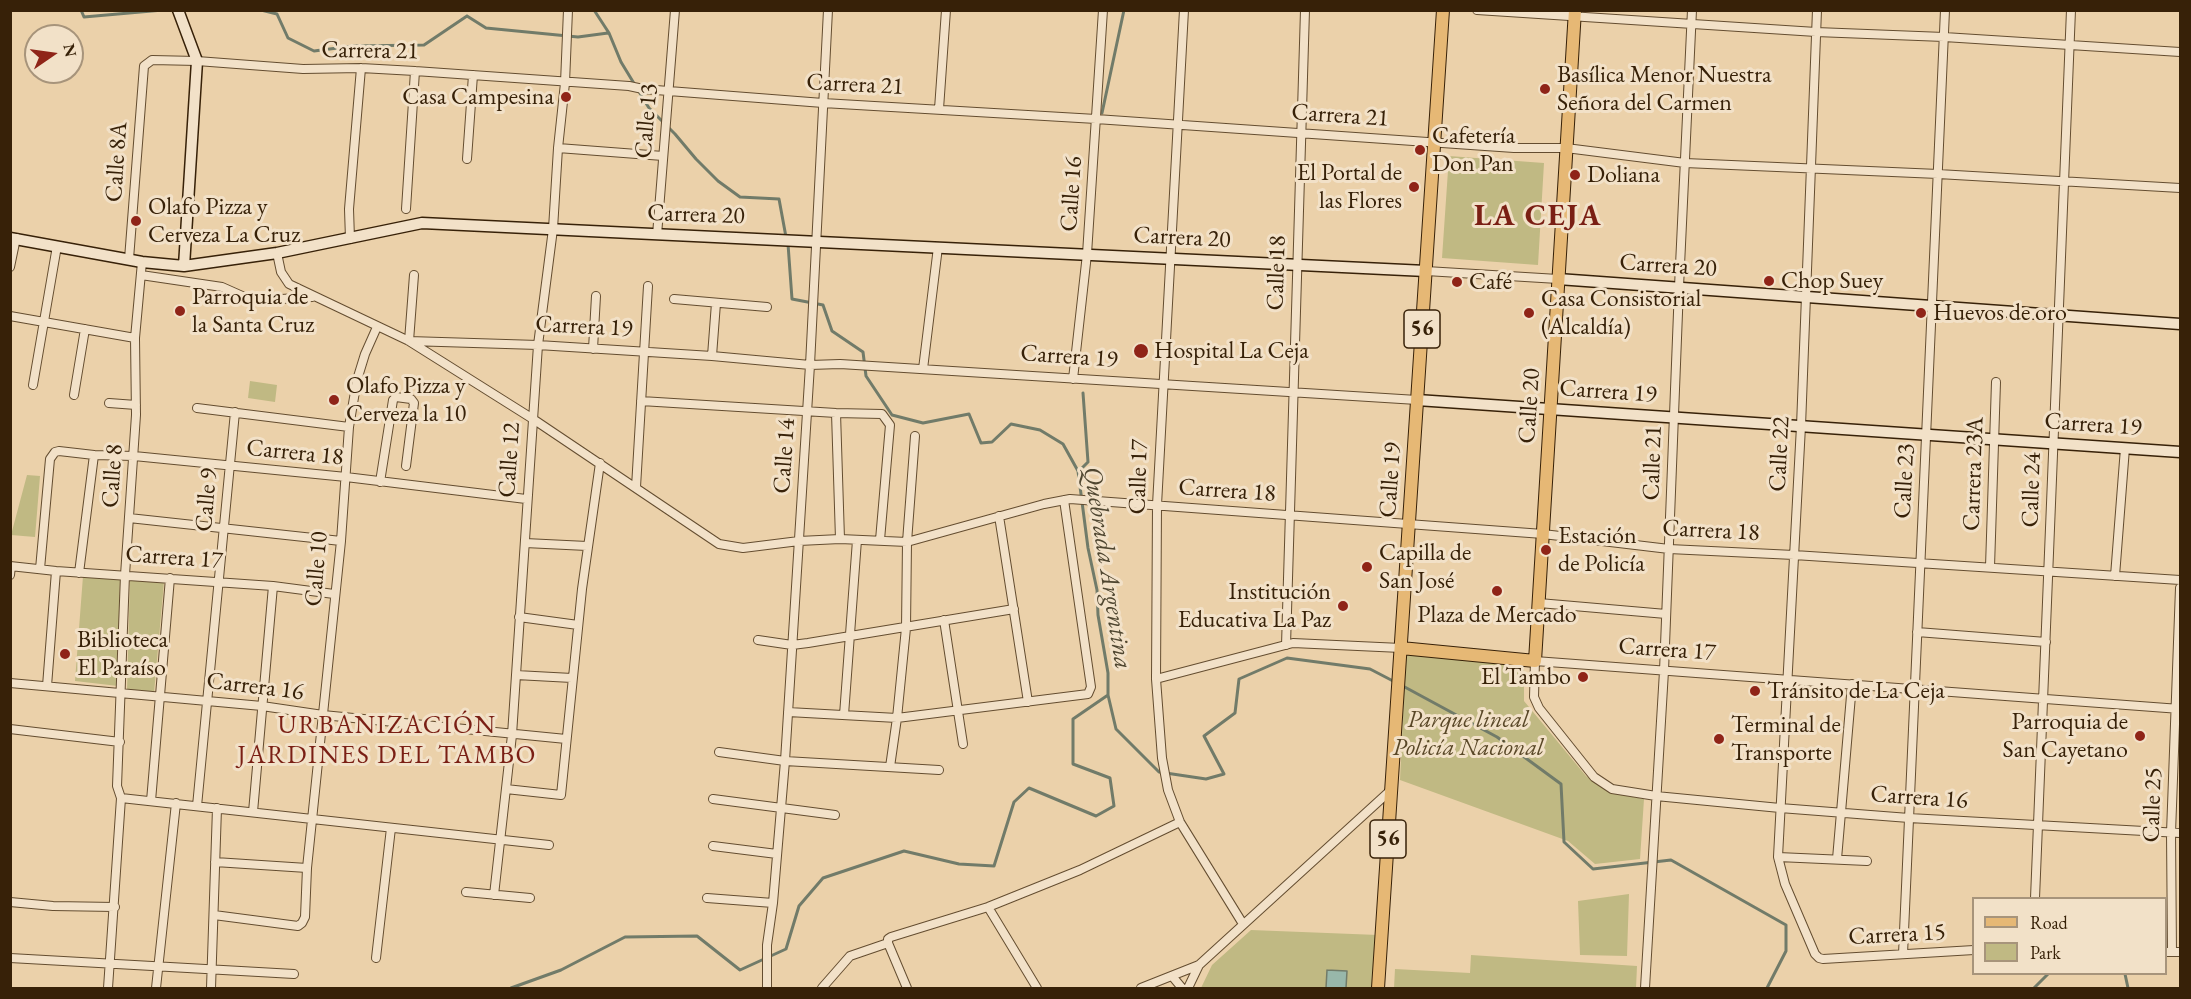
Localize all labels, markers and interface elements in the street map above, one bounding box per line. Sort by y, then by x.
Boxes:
north arrow [24,24,84,84]
street label: Carrera 21 [321,36,419,66]
text: N [58,42,82,59]
place label: Basílica Menor Nuestra Señora del Carmen [1557,61,1771,117]
street label: Carrera 21 [806,68,904,102]
street label: Calle 13 [629,82,665,160]
marker: Basílica Menor Nuestra Señora del Carmen [1538,82,1552,96]
place label: Casa Campesina [402,83,554,111]
marker: Casa Campesina [559,90,573,104]
street label: Carrera 21 [1290,98,1390,134]
street label: Calle 8A [100,121,134,203]
place label: Cafetería Don Pan [1432,122,1515,178]
marker: Cafetería Don Pan [1413,143,1427,157]
street label: Calle 16 [1055,155,1089,233]
place label: El Portal de las Flores [1297,159,1402,215]
place label: Doliana [1587,161,1660,189]
marker: Doliana [1568,168,1582,182]
marker: El Portal de las Flores [1407,180,1421,194]
place label: Olafo Pizza y Cerveza La Cruz [148,193,300,249]
street label: Carrera 20 [647,199,745,231]
district label: LA CEJA [1474,199,1602,235]
marker: Olafo Pizza y Cerveza La Cruz [129,214,143,228]
street label: Carrera 20 [1133,221,1231,255]
street label: Calle 18 [1261,235,1293,311]
street label: Carrera 20 [1618,248,1718,284]
place label: Chop Suey [1781,267,1883,295]
place label: Café [1469,268,1512,296]
marker: Chop Suey [1762,274,1776,288]
marker: Café [1450,275,1464,289]
place label: Parroquia de la Santa Cruz [192,283,314,339]
place label: Casa Consistorial (Alcaldía) [1541,285,1701,341]
place label: Huevos de oro [1933,299,2067,327]
marker: Parroquia de la Santa Cruz [173,304,187,318]
marker: Casa Consistorial (Alcaldía) [1522,306,1536,320]
marker: Huevos de oro [1914,306,1928,320]
street label: Carrera 19 [535,310,633,344]
road number: 56 [1404,310,1440,348]
place label: Hospital La Ceja [1154,337,1309,365]
street label: Carrera 19 [1019,339,1119,375]
marker: Hospital La Ceja [1132,342,1150,360]
street label: Calle 20 [1513,367,1547,445]
place label: Olafo Pizza y Cerveza la 10 [346,372,466,428]
street label: Carrera 19 [1558,374,1658,410]
marker: Olafo Pizza y Cerveza la 10 [327,393,341,407]
street label: Carrera 19 [2043,407,2143,443]
street label: Calle 22 [1764,416,1796,492]
street label: Calle 14 [768,417,802,495]
street label: Carrera 23A [1958,417,1990,531]
street label: Calle 12 [493,421,527,499]
street label: Calle 21 [1637,425,1669,501]
street label: Carrera 18 [245,434,345,472]
street label: Calle 17 [1123,439,1155,515]
street label: Calle 19 [1374,441,1408,519]
street label: Calle 8 [96,443,130,509]
street label: Calle 23 [1889,443,1921,519]
street label: Calle 24 [2016,452,2048,528]
water label: Quebrada Argentina [1076,464,1138,672]
street label: Calle 9 [190,467,224,533]
street label: Carrera 18 [1177,473,1277,509]
street label: Carrera 18 [1662,514,1760,548]
place label: Estación de Policía [1558,522,1645,578]
street label: Calle 10 [299,530,335,608]
place label: Capilla de San José [1379,539,1471,595]
street label: Carrera 17 [124,540,224,576]
marker: Estación de Policía [1539,543,1553,557]
marker: Capilla de San José [1360,560,1374,574]
place label: Institución Educativa La Paz [1178,578,1331,634]
marker: Plaza de Mercado [1490,584,1504,598]
marker: Institución Educativa La Paz [1336,599,1350,613]
place label: Plaza de Mercado [1417,601,1577,629]
place label: Biblioteca El Paraíso [77,626,168,682]
street label: Carrera 17 [1617,632,1717,668]
marker: Biblioteca El Paraíso [58,647,72,661]
place label: El Tambo [1481,663,1571,691]
street label: Carrera 16 [205,667,305,707]
marker: El Tambo [1576,670,1590,684]
place label: Tránsito de La Ceja [1767,677,1945,705]
marker: Tránsito de La Ceja [1748,684,1762,698]
park label: Parque lineal Policía Nacional [1392,706,1544,762]
place label: Parroquia de San Cayetano [2002,708,2128,764]
district label: URBANIZACIÓN JARDINES DEL TAMBO [237,710,537,772]
place label: Terminal de Transporte [1731,711,1841,767]
marker: Parroquia de San Cayetano [2133,729,2147,743]
marker: Terminal de Transporte [1712,732,1726,746]
street label: Calle 25 [2137,767,2169,843]
street label: Carrera 16 [1869,780,1969,816]
road number: 56 [1370,820,1406,858]
legend [1972,897,2167,975]
text: Road [2030,911,2068,934]
street label: Carrera 15 [1848,918,1946,952]
text: Park [2030,941,2061,964]

